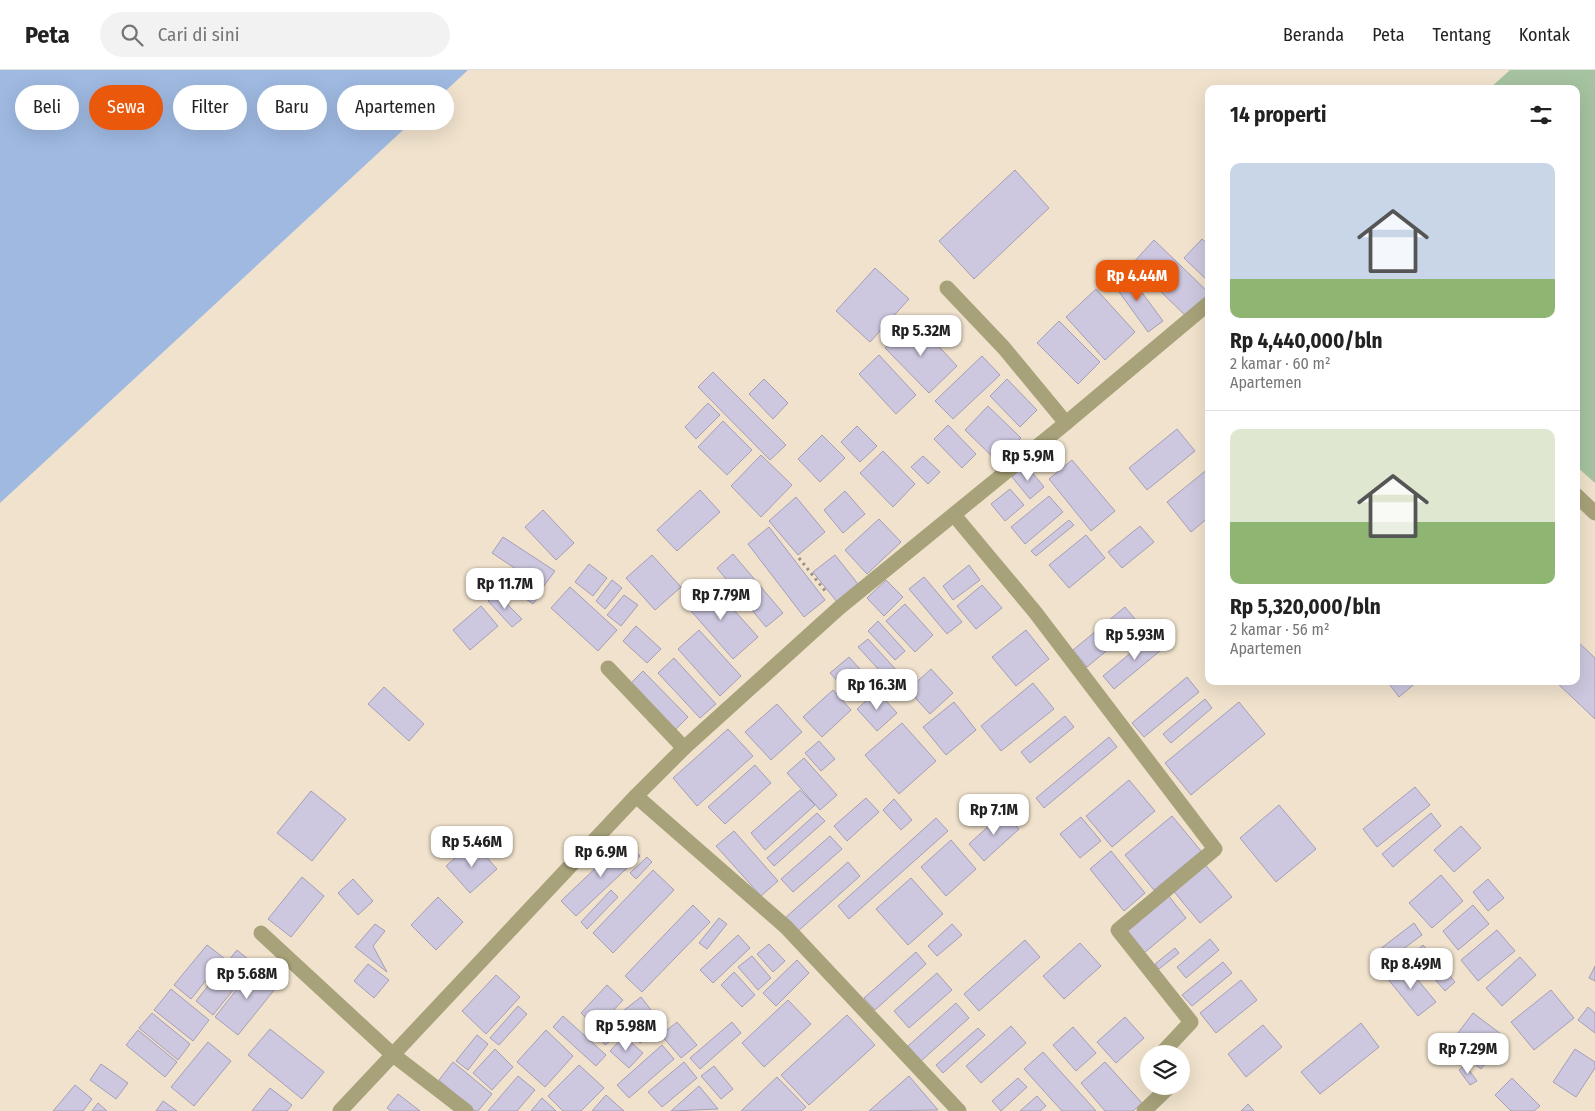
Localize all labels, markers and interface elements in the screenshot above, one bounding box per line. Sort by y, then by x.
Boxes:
search box [100,12,450,57]
text: Peta [25,21,70,49]
icon: search [118,21,146,49]
text: Cari di sini [158,23,239,46]
text: Beranda [1283,24,1344,46]
text: Peta [1372,24,1405,46]
text: Tentang [1433,24,1491,46]
text: Kontak [1519,24,1570,46]
chip: Beli [15,85,79,130]
chip: Sewa [89,85,163,130]
chip: Filter [173,85,247,130]
chip: Baru [257,85,327,130]
chip: Apartemen [337,85,454,130]
icon: filters [1527,101,1555,129]
text: 14 properti [1230,102,1326,128]
icon: home [1348,196,1438,286]
pin: Rp 4.44M [1085,260,1189,302]
text: Rp 4.44M [1107,266,1167,285]
pin: Rp 5.32M [869,314,973,357]
text: Rp 5.32M [891,321,951,340]
text: Rp 4,440,000/bln [1230,328,1383,354]
text: 2 kamar · 60 m² [1230,354,1331,373]
text: Apartemen [1230,373,1302,392]
pin: Rp 5.9M [982,440,1074,482]
text: Rp 5.9M [1002,446,1054,465]
icon: home [1348,461,1438,551]
pin: Rp 11.7M [453,568,557,610]
text: Rp 11.7M [477,574,533,593]
pin: Rp 7.79M [669,578,773,621]
text: Rp 7.79M [692,585,750,604]
text: Rp 5,320,000/bln [1230,594,1381,620]
pin: Rp 5.93M [1083,618,1187,661]
text: 2 kamar · 56 m² [1230,620,1330,639]
text: Rp 5.93M [1105,625,1165,644]
text: Apartemen [1230,639,1302,658]
pin: Rp 16.3M [825,668,929,711]
text: Rp 16.3M [847,675,907,694]
pin: Rp 7.1M [948,794,1040,836]
text: Rp 7.1M [970,800,1018,819]
pin: Rp 5.46M [420,826,524,868]
text: Rp 5.46M [442,832,502,851]
pin: Rp 6.9M [555,836,647,878]
text: Rp 6.9M [575,842,627,861]
pin: Rp 8.49M [1359,948,1463,990]
text: Rp 8.49M [1381,954,1441,973]
pin: Rp 5.68M [195,958,299,1000]
text: Rp 5.68M [217,964,277,983]
pin: Rp 5.98M [574,1010,678,1052]
text: Rp 5.98M [596,1016,656,1035]
pin: Rp 7.29M [1416,1032,1520,1075]
text: Rp 7.29M [1439,1039,1497,1058]
map controls [1140,1045,1190,1095]
button: layers [1140,1045,1190,1095]

